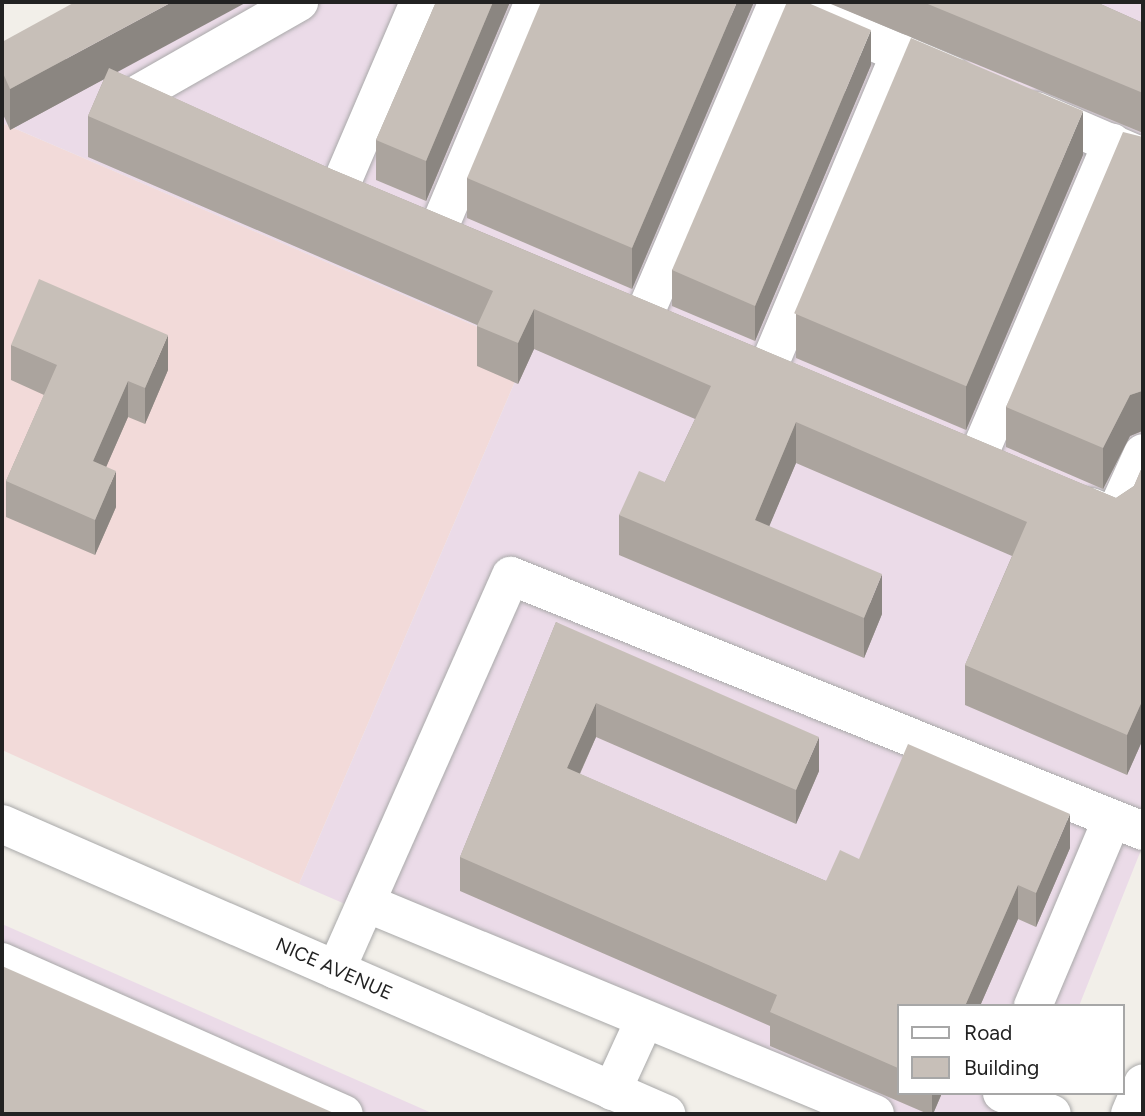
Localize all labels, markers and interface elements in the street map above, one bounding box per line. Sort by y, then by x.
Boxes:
street label: NICE AVENUE [272,933,396,1005]
legend [897,1004,1124,1095]
text: Road [964,1020,1012,1045]
text: Building [964,1055,1039,1080]

